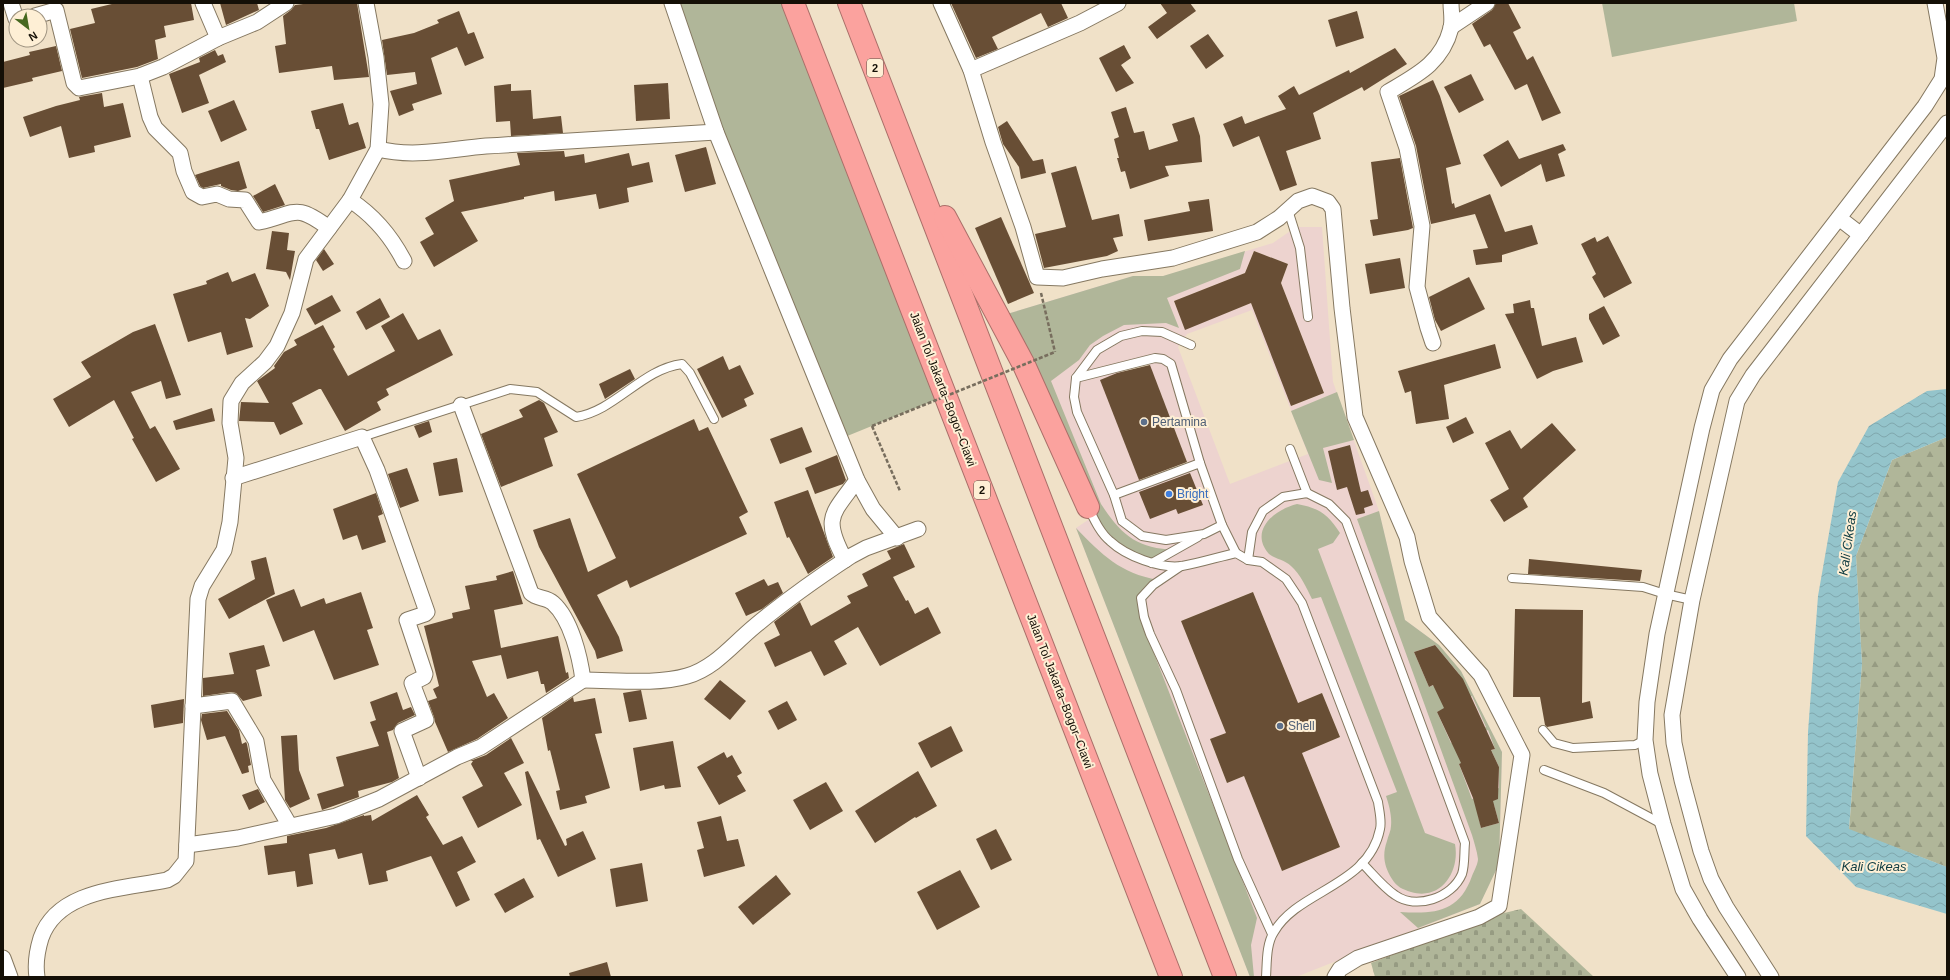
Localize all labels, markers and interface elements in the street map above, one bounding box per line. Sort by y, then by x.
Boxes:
north arrow [8,8,48,48]
text: N [27,29,40,44]
road number: 2 [867,59,883,77]
street label: Jalan Tol Jakarta–Bogor–Ciawi [907,310,979,468]
place label: Pertamina [1152,415,1207,429]
marker: Pertamina [1139,417,1149,427]
road number: 2 [974,481,990,499]
place label: Bright [1177,487,1209,501]
marker: Bright [1164,489,1174,499]
water label: Kali Cikeas [1836,509,1860,576]
street label: Jalan Tol Jakarta–Bogor–Ciawi [1024,612,1096,770]
place label: Shell [1288,719,1315,733]
marker: Shell [1275,721,1285,731]
water label: Kali Cikeas [1841,859,1907,874]

